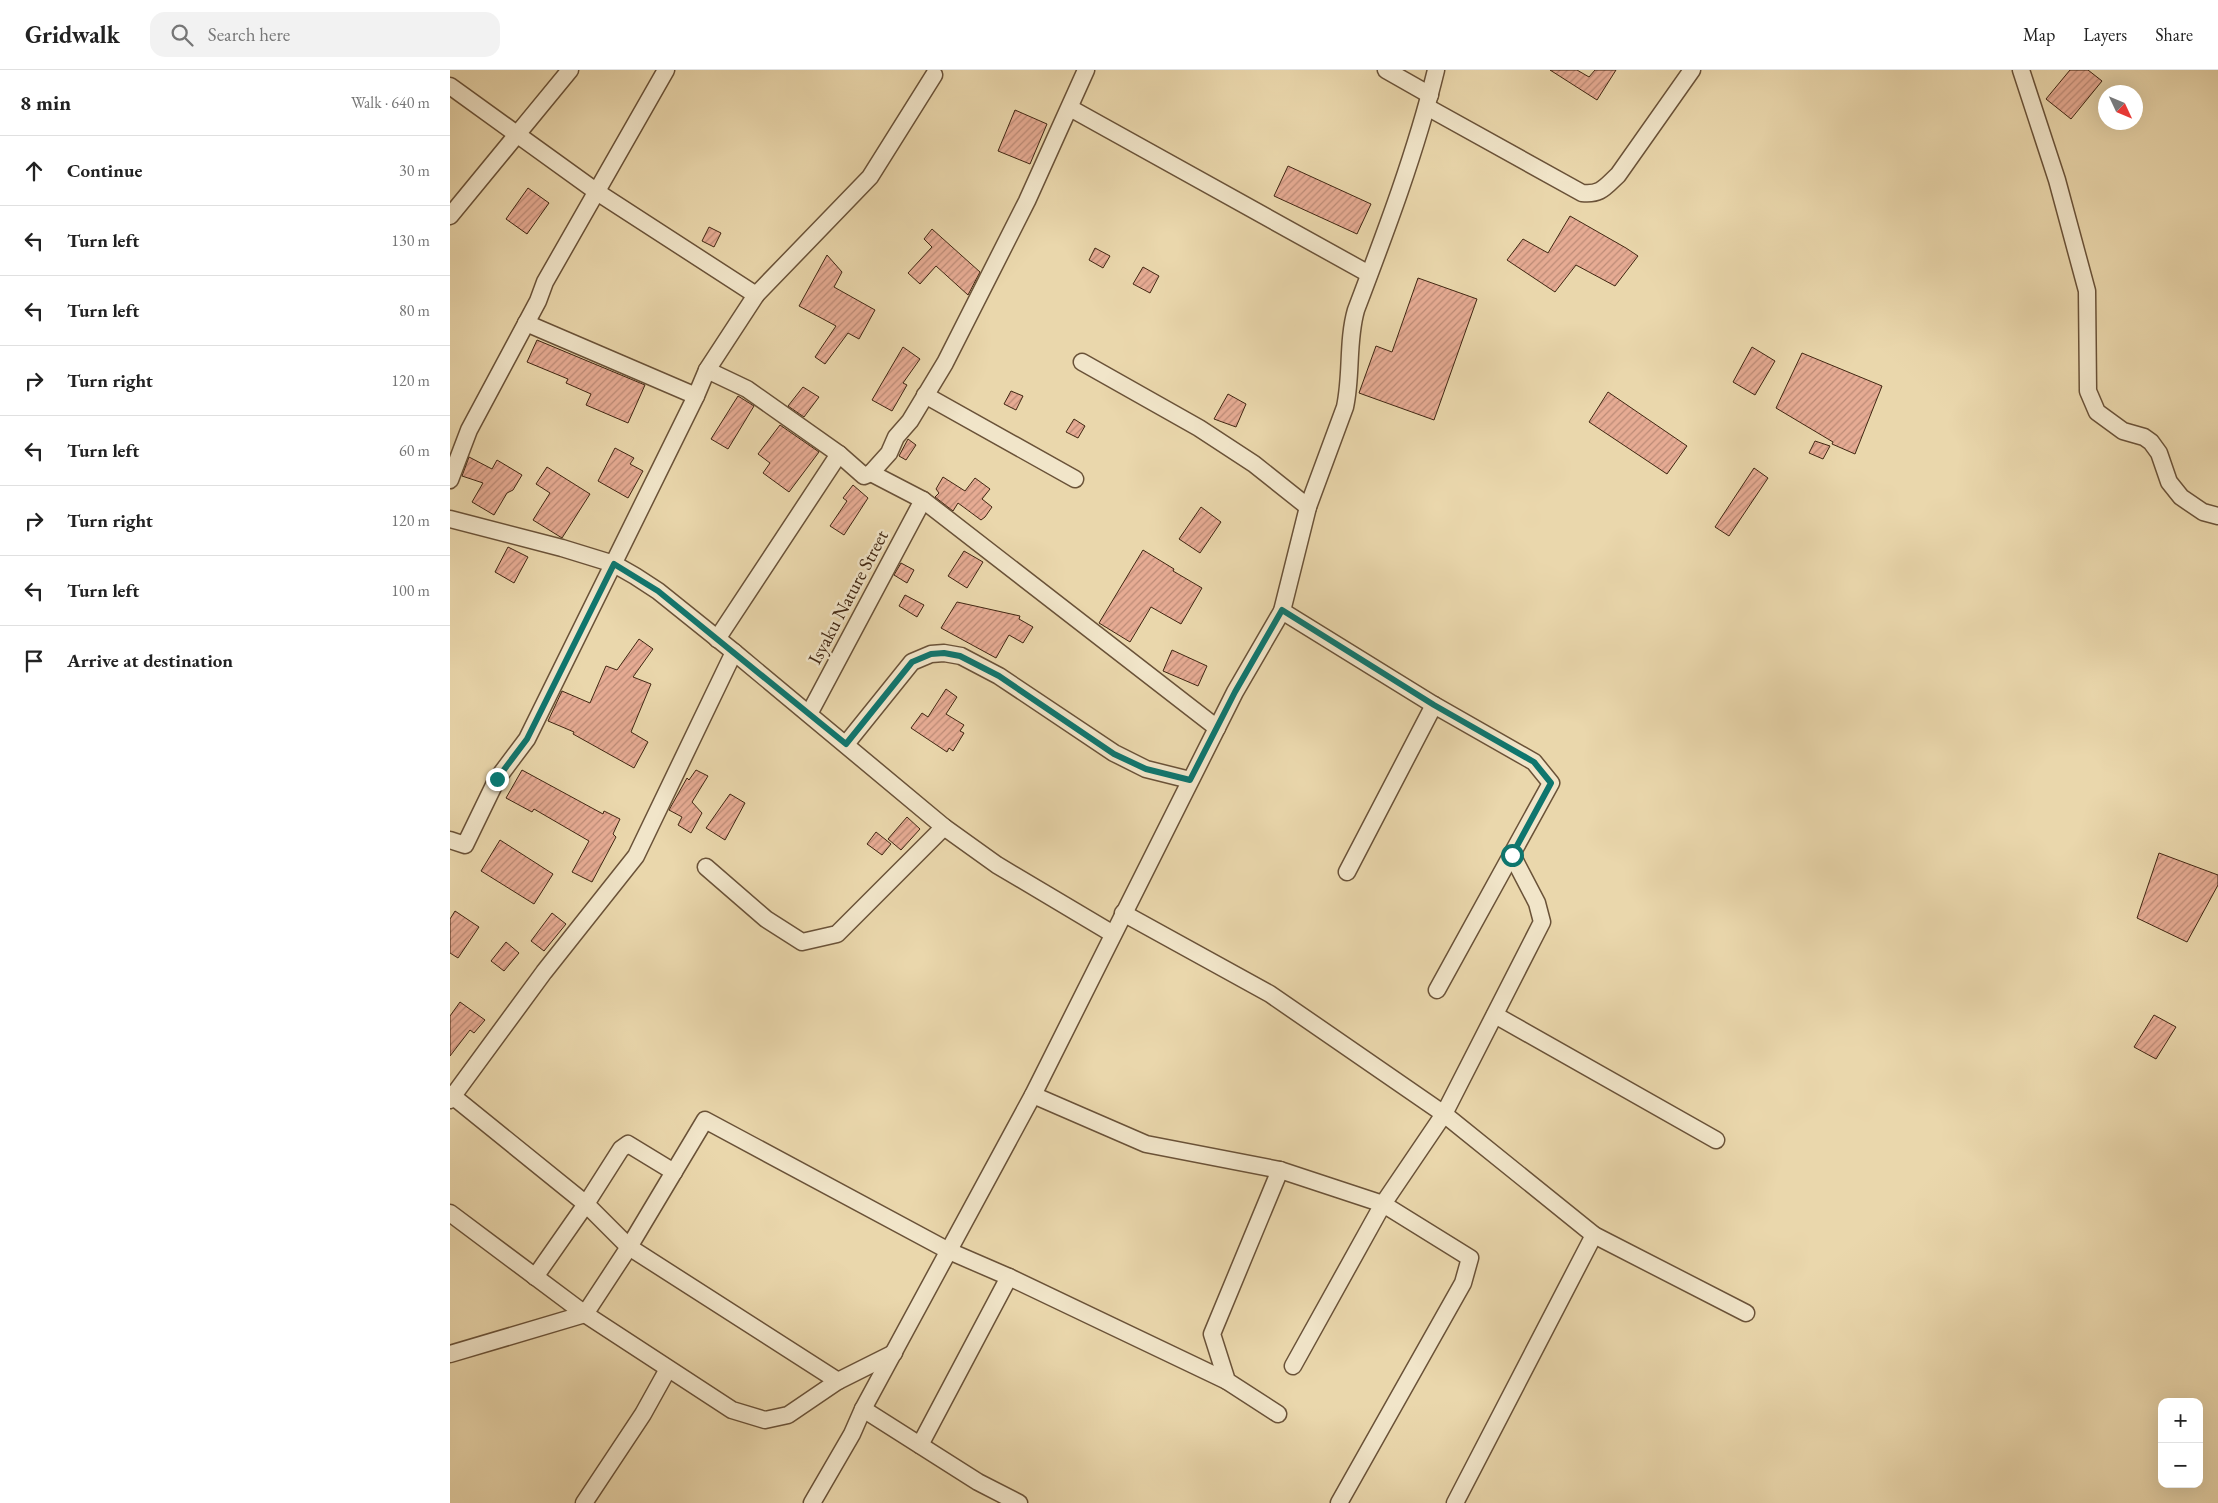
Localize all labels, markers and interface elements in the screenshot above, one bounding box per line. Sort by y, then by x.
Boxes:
search box [150,12,500,57]
text: Gridwalk [25,19,120,50]
icon: search [168,21,196,49]
text: Search here [208,22,290,47]
text: Map [2023,23,2055,46]
text: Layers [2083,23,2127,46]
text: Share [2155,23,2193,46]
north arrow [2098,85,2143,130]
text: 8 min [20,89,71,116]
text: Walk · 640 m [351,92,430,113]
icon: ahead [20,157,48,185]
text: Continue [67,158,142,183]
text: 30 m [399,160,430,181]
icon: left [20,227,48,255]
text: Turn left [67,228,139,253]
text: 130 m [391,230,430,251]
icon: left [20,297,48,325]
text: Turn left [67,298,139,323]
text: 80 m [399,300,430,321]
icon: right [20,367,48,395]
text: Turn right [67,368,153,393]
text: 120 m [391,370,430,391]
icon: left [20,437,48,465]
text: Turn left [67,438,139,463]
text: 60 m [399,440,430,461]
icon: right [20,507,48,535]
text: Turn right [67,508,153,533]
text: 120 m [391,510,430,531]
street label: Isyaku Nature Street [802,525,894,669]
icon: left [20,577,48,605]
text: Turn left [67,578,139,603]
text: 100 m [391,580,430,601]
icon: arrive [20,647,48,675]
text: Arrive at destination [67,648,233,673]
route end [486,768,509,791]
route start [1501,844,1524,867]
map controls [2158,1398,2203,1488]
button: + [2158,1398,2203,1443]
button: − [2158,1443,2203,1488]

